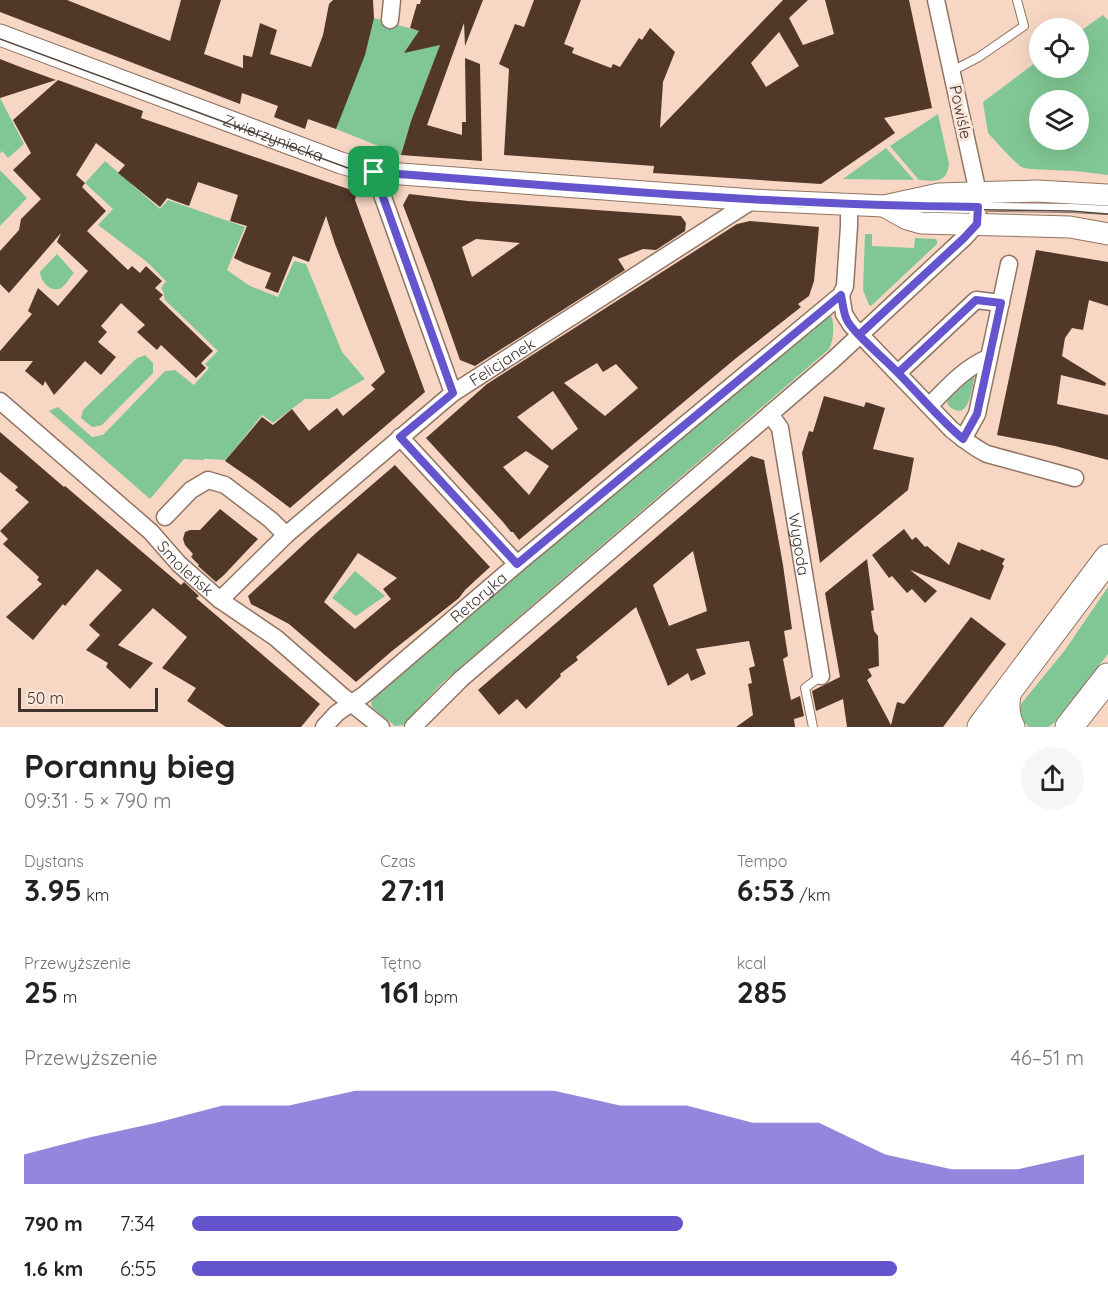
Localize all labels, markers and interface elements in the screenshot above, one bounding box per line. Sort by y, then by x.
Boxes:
map controls [1029,18,1089,150]
button: locate [1029,18,1089,78]
street label: Powiśle [946,83,976,141]
button: layers [1029,90,1089,150]
street label: Zwierzyniecka [220,110,327,166]
pin [348,146,399,197]
icon: arrive [357,155,390,188]
street label: Felicjanek [465,333,539,390]
street label: Wygoda [784,511,814,577]
street label: Smoleńsk [153,536,218,600]
street label: Retoryka [446,567,511,627]
scale bar [18,685,158,712]
text: 50 m [27,688,64,708]
text: Poranny bieg [24,745,235,786]
button: share [1021,747,1084,810]
text: 09:31 · 5 × 790 m [24,788,172,813]
text: Dystans [24,851,84,871]
text: Czas [380,851,416,871]
text: Tempo [737,851,787,871]
text: 3.95 [24,871,82,909]
text: 27:11 [380,871,445,909]
text: 6:53 [737,871,795,909]
text: km [82,885,109,905]
text: /km [795,885,831,905]
text: Przewyższenie [24,953,131,973]
text: Tętno [380,953,421,973]
text: kcal [737,953,767,973]
text: 25 [24,973,58,1011]
text: 161 [380,973,420,1011]
text: 285 [737,973,787,1011]
text: m [58,987,77,1007]
text: bpm [420,987,458,1007]
text: Przewyższenie [24,1045,157,1070]
text: 46–51 m [1011,1045,1084,1070]
text: 790 m [24,1211,83,1236]
text: 7:34 [120,1211,155,1236]
text: 1.6 km [24,1256,83,1281]
text: 6:55 [120,1256,156,1281]

